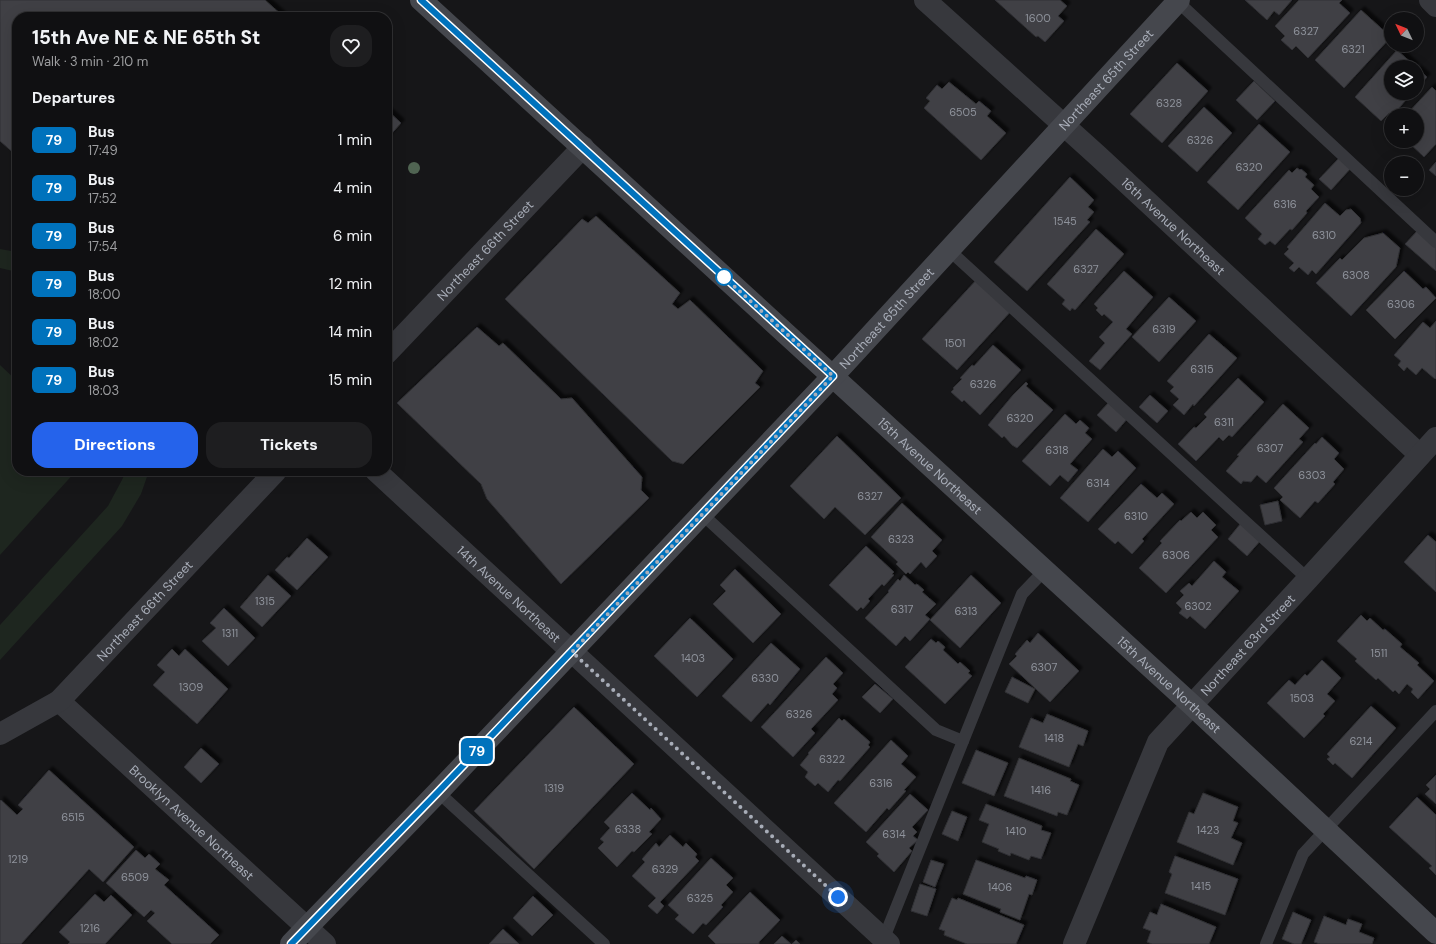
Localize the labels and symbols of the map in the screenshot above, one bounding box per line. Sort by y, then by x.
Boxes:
house number: 1600 [1025,11,1051,25]
north arrow [1384,12,1424,52]
house number: 6327 [1293,24,1319,38]
street label: Northeast 65th Street [1055,25,1157,134]
house number: 6321 [1341,42,1365,56]
house number: 6328 [1156,96,1182,110]
house number: 6505 [949,105,977,119]
house number: 6326 [1187,133,1213,147]
house number: 6320 [1235,160,1263,174]
street label: 16th Avenue Northeast [1118,174,1229,279]
street label: Northeast 66th Street [433,197,537,304]
house number: 6316 [1273,197,1297,211]
house number: 1545 [1053,214,1077,228]
house number: 6310 [1312,228,1336,242]
house number: 6327 [1073,262,1099,276]
street label: Northeast 65th Street [836,264,938,373]
unlabelled marker [715,268,733,286]
house number: 6308 [1342,268,1370,282]
house number: 6306 [1387,297,1415,311]
house number: 6319 [1152,322,1176,336]
house number: 1501 [944,336,966,350]
house number: 6315 [1190,362,1214,376]
house number: 6326 [970,377,996,391]
house number: 6320 [1006,411,1034,425]
street label: 15th Avenue Northeast [874,414,986,518]
house number: 6311 [1214,415,1234,429]
house number: 6307 [1257,441,1283,455]
house number: 6318 [1045,443,1069,457]
house number: 6303 [1298,468,1326,482]
house number: 6314 [1086,476,1110,490]
house number: 6327 [857,489,883,503]
house number: 6310 [1124,509,1148,523]
house number: 6323 [888,532,914,546]
street label: 14th Avenue Northeast [453,542,564,646]
house number: 6306 [1162,548,1190,562]
street label: Northeast 66th Street [93,557,196,665]
street label: Northeast 63rd Street [1197,591,1299,699]
house number: 1315 [255,594,275,608]
house number: 6302 [1184,599,1212,613]
house number: 6317 [891,602,913,616]
house number: 6313 [954,604,978,618]
house number: 1311 [222,626,238,640]
street label: 15th Avenue Northeast [1113,633,1225,737]
house number: 1511 [1370,646,1388,660]
house number: 1403 [681,651,705,665]
house number: 6307 [1031,660,1057,674]
house number: 6330 [751,671,779,685]
house number: 1309 [179,680,203,694]
house number: 1503 [1290,691,1314,705]
house number: 6326 [786,707,812,721]
house number: 1418 [1044,731,1064,745]
house number: 6214 [1349,734,1373,748]
line badge: 79 [459,738,495,764]
house number: 6322 [819,752,845,766]
street label: Brooklyn Avenue Northeast [126,761,258,884]
house number: 6316 [869,776,893,790]
house number: 1319 [544,781,564,795]
house number: 1416 [1031,783,1051,797]
house number: 6515 [61,810,85,824]
house number: 6338 [615,822,641,836]
house number: 1423 [1197,823,1219,837]
house number: 1410 [1005,824,1027,838]
house number: 6314 [882,827,906,841]
house number: 1219 [8,852,28,866]
house number: 6329 [652,862,678,876]
house number: 6509 [121,870,149,884]
house number: 1415 [1191,879,1211,893]
house number: 1406 [988,880,1012,894]
your location [828,887,848,907]
house number: 6325 [687,891,714,905]
house number: 1216 [80,921,100,935]

